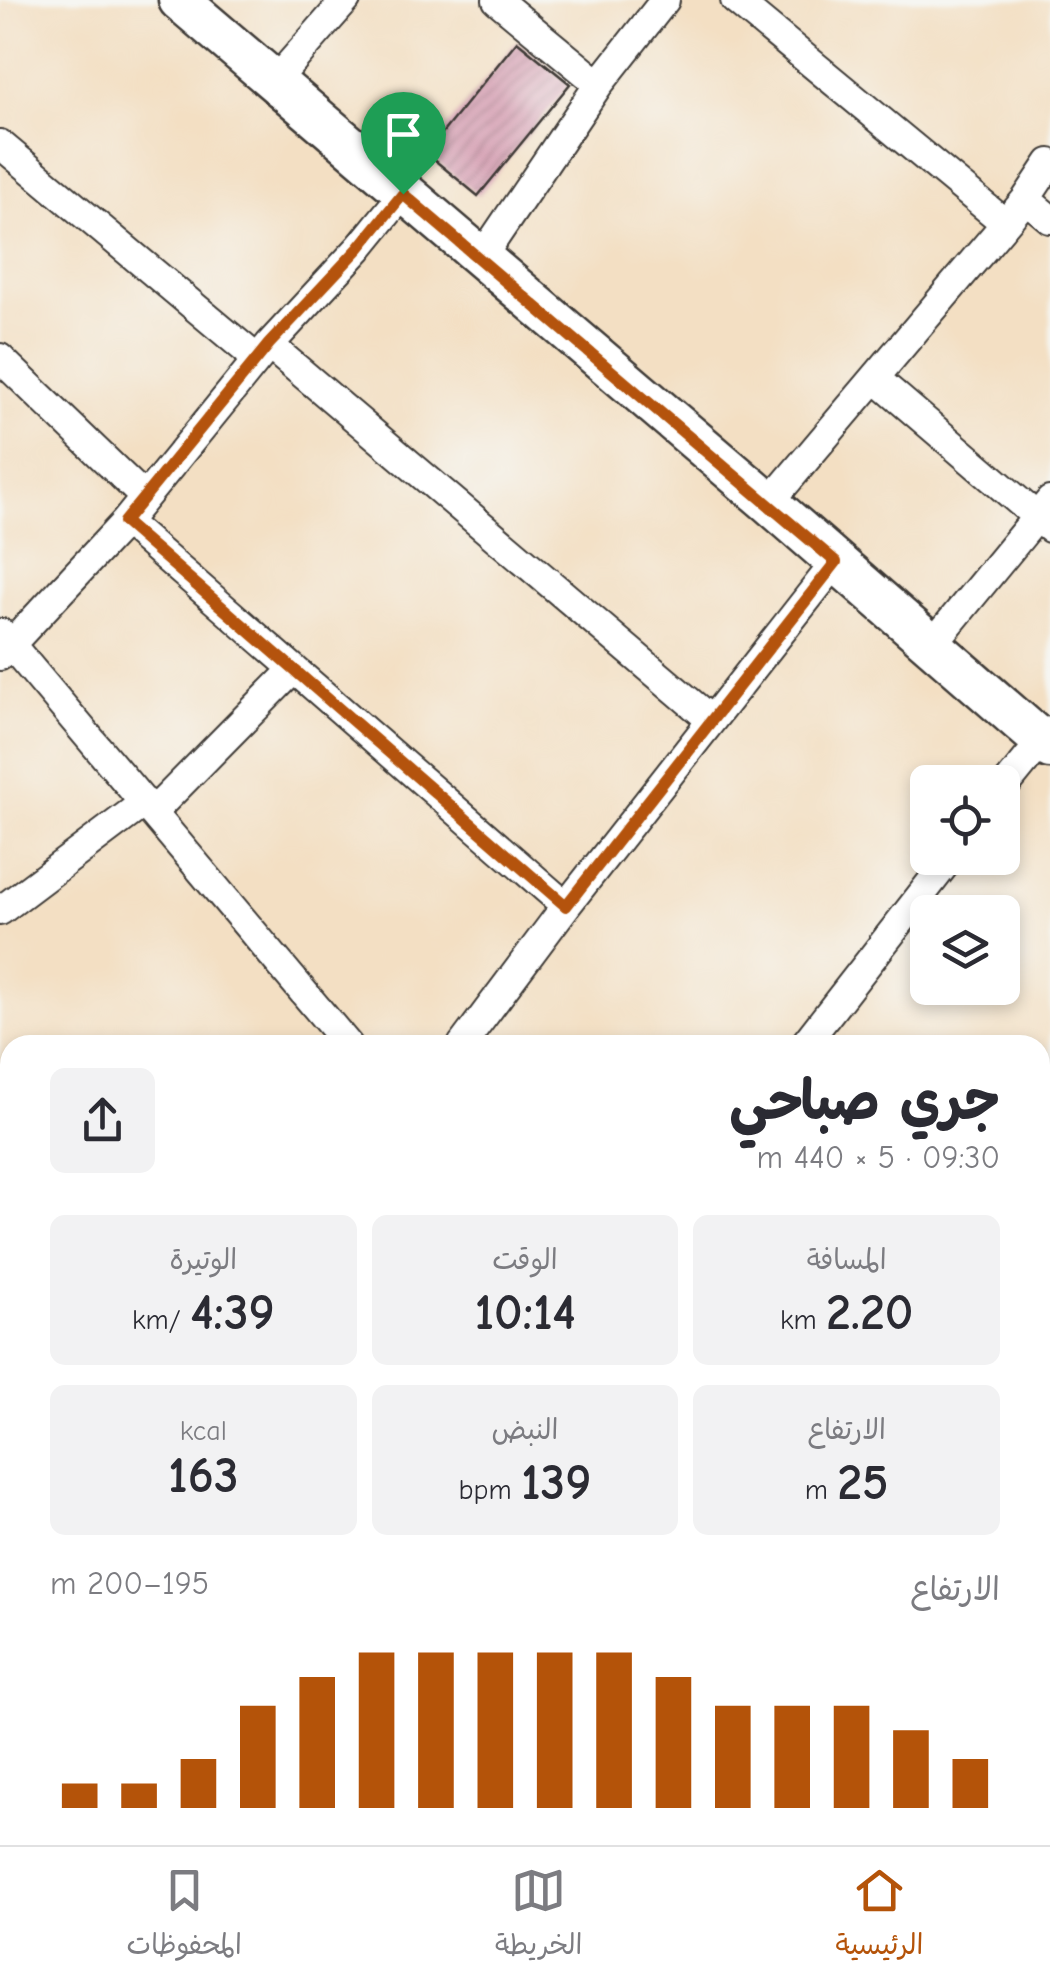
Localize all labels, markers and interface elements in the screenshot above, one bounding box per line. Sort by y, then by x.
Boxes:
pin [361,92,446,195]
icon: arrive [376,107,431,162]
map controls [910,765,1020,1005]
button: locate [910,765,1020,875]
button: layers [910,895,1020,1005]
button: share [50,1068,155,1173]
text: جري صباحي [729,1069,1000,1133]
text: 09:30 · 5 × 440 m [757,1139,1000,1176]
text: الوتيرة [170,1244,237,1276]
text: الوقت [492,1244,558,1276]
text: المسافة [807,1244,887,1276]
text: 4:39 [190,1284,275,1342]
text: 10:14 [474,1284,576,1342]
text: 2.20 [826,1284,913,1342]
text: /km [132,1304,190,1336]
text: km [780,1304,826,1336]
text: النبض [492,1414,558,1446]
text: الارتفاع [807,1414,886,1446]
text: kcal [180,1415,227,1447]
text: 163 [168,1447,239,1505]
text: 139 [521,1454,591,1512]
text: 25 [837,1454,889,1512]
text: bpm [459,1474,521,1506]
text: m [805,1474,837,1506]
text: 195–200 m [50,1565,209,1602]
text: الارتفاع [910,1571,1000,1608]
tab: المحفوظات [127,1863,242,1969]
tab: الخريطة [495,1863,582,1969]
tab: الرئيسية [836,1863,923,1969]

